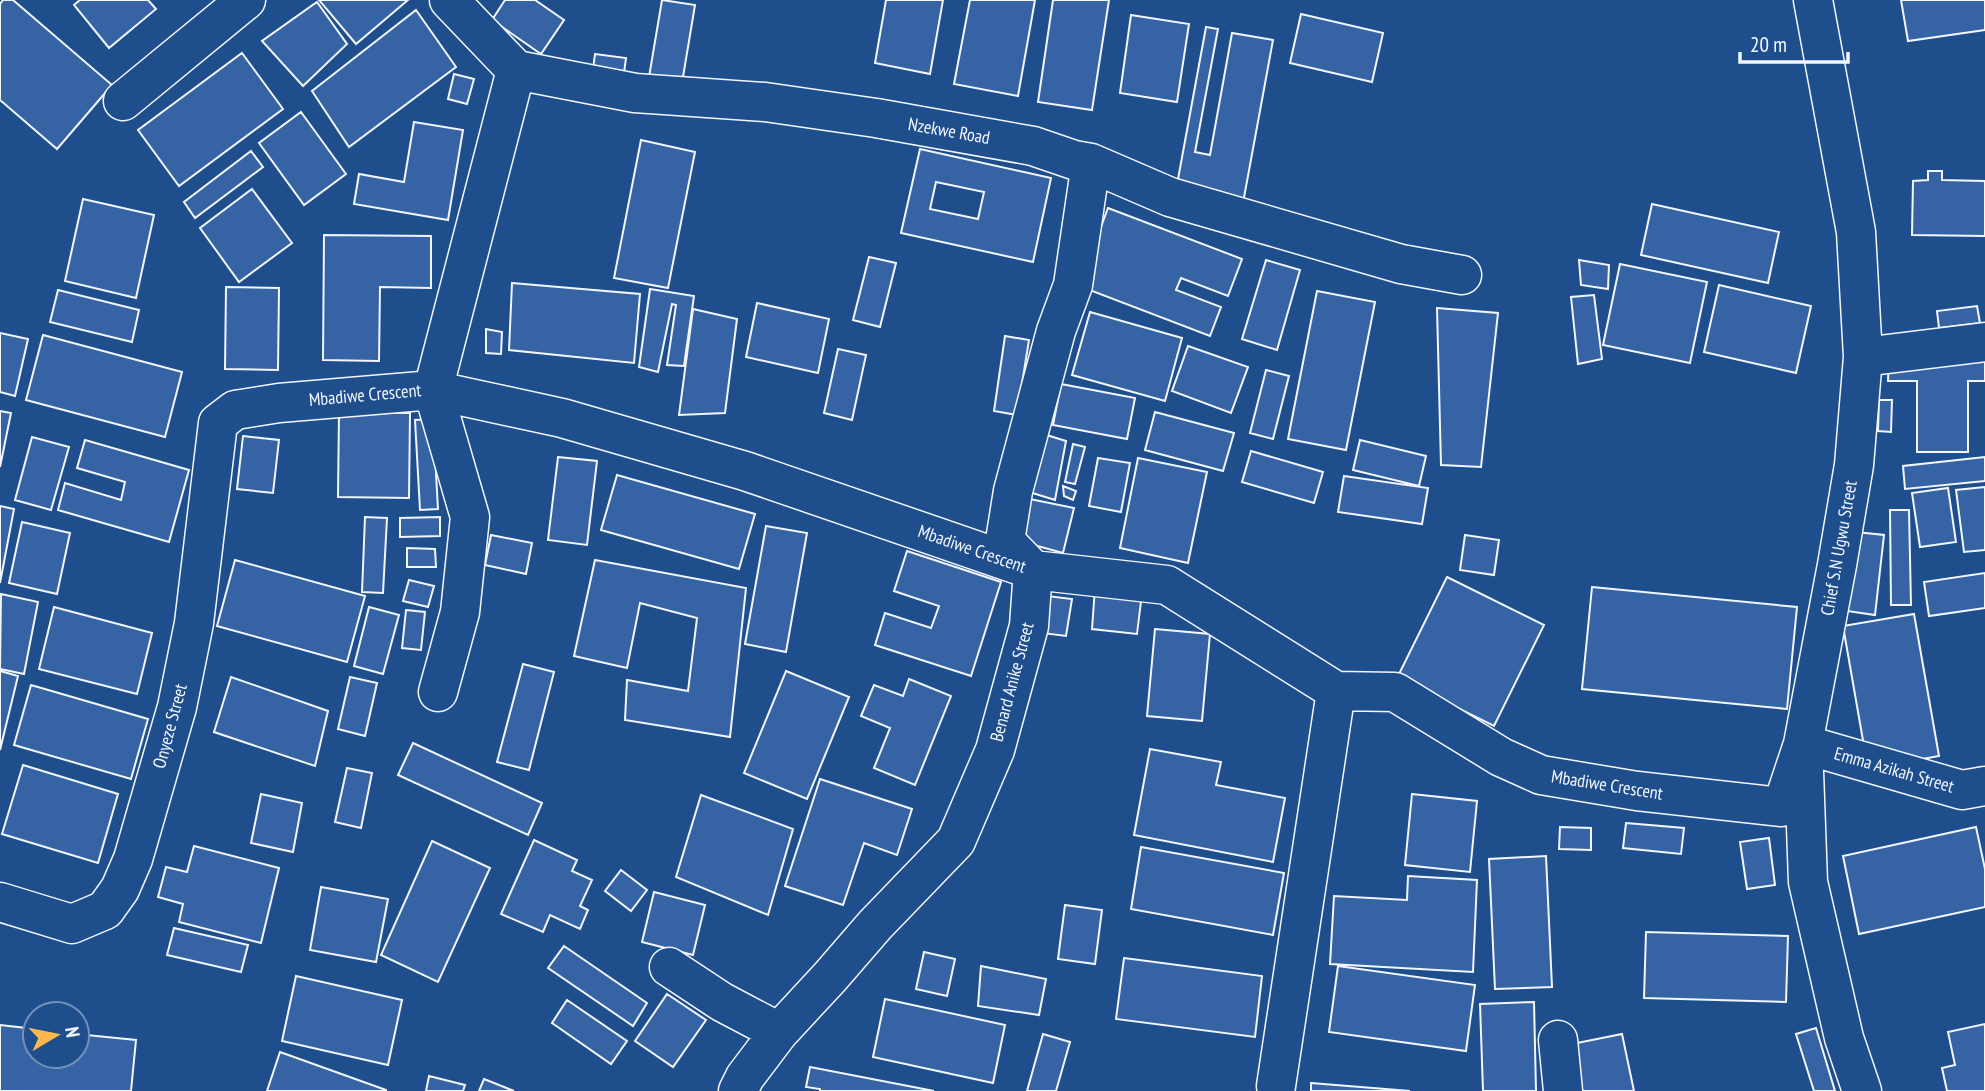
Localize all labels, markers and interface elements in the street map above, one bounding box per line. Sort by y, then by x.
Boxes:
scale bar [1740,21,1848,65]
text: 20 m [1750,31,1787,58]
street label: Nzekwe Road [906,112,992,149]
street label: Mbadiwe Crescent [308,378,422,411]
street label: Chief S.N Ugwu Street [1815,478,1862,617]
street label: Mbadiwe Crescent [915,519,1029,578]
street label: Benard Anike Street [985,620,1039,744]
street label: Onyeze Street [147,681,192,771]
street label: Emma Azikah Street [1832,741,1957,798]
street label: Mbadiwe Crescent [1550,764,1665,805]
north arrow [21,1000,91,1070]
text: N [60,1025,85,1039]

